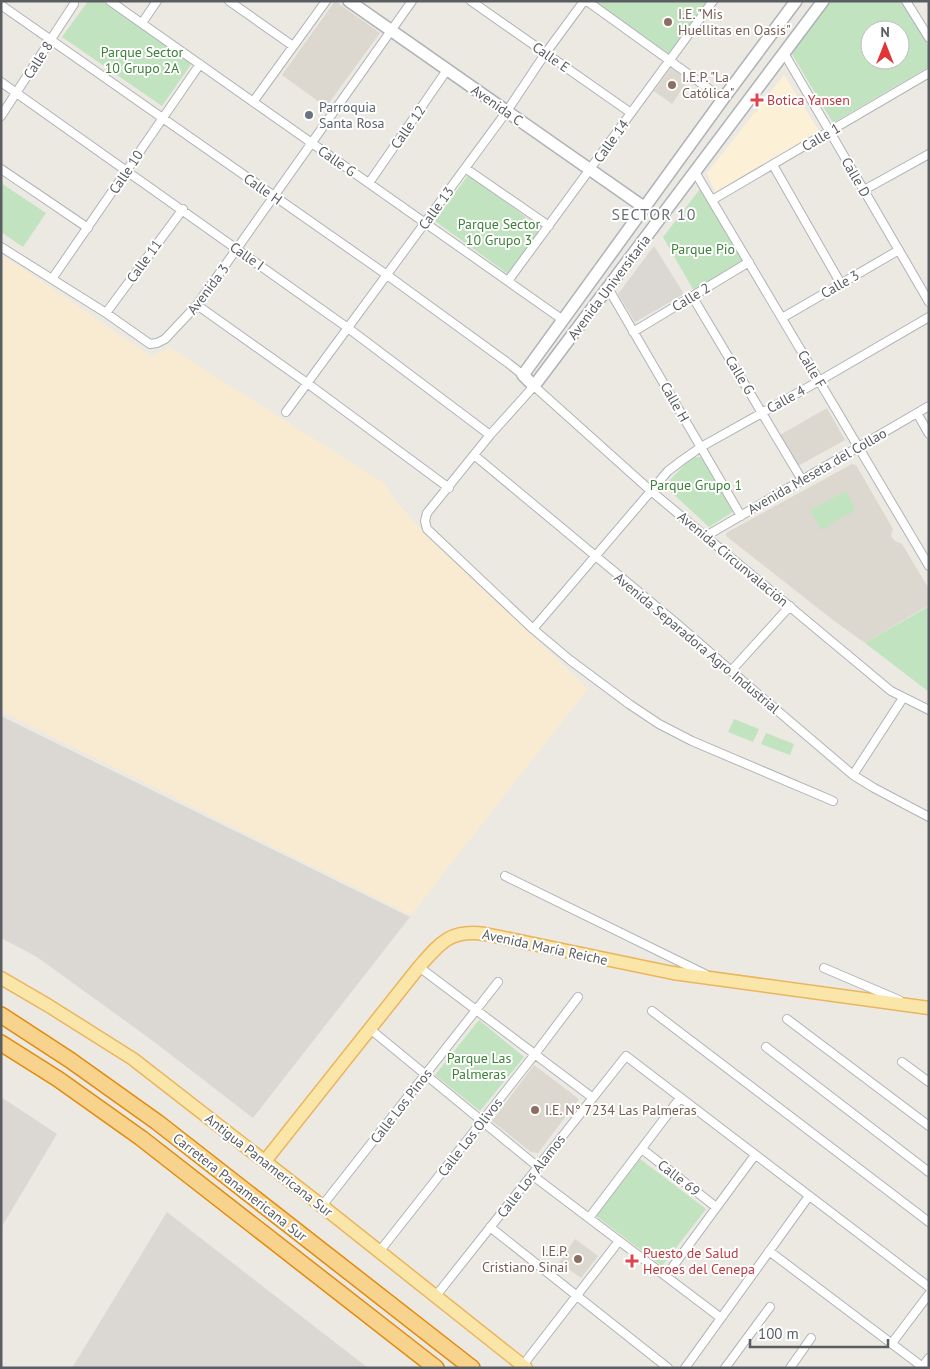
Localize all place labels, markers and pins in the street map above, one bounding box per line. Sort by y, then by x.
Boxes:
place label: I.E. "Mis Huellitas en Oasis" [678,5,791,39]
marker: I.E. "Mis Huellitas en Oasis" [662,16,674,28]
place label: I.E.P. "La Católica" [682,68,734,102]
marker: I.E.P. "La Católica" [666,79,678,91]
place label: Botica Yansen [767,91,850,109]
marker: Botica Yansen [751,94,763,106]
place label: Parroquia Santa Rosa [319,98,385,132]
marker: Parroquia Santa Rosa [303,109,315,121]
place label: I.E. N° 7234 Las Palmeras [545,1101,697,1119]
marker: I.E. N° 7234 Las Palmeras [529,1104,541,1116]
place label: I.E.P. Cristiano Sinai [482,1242,568,1276]
place label: Puesto de Salud Heroes del Cenepa [643,1244,755,1278]
marker: I.E.P. Cristiano Sinai [572,1253,584,1265]
marker: Puesto de Salud Heroes del Cenepa [625,1254,639,1268]

